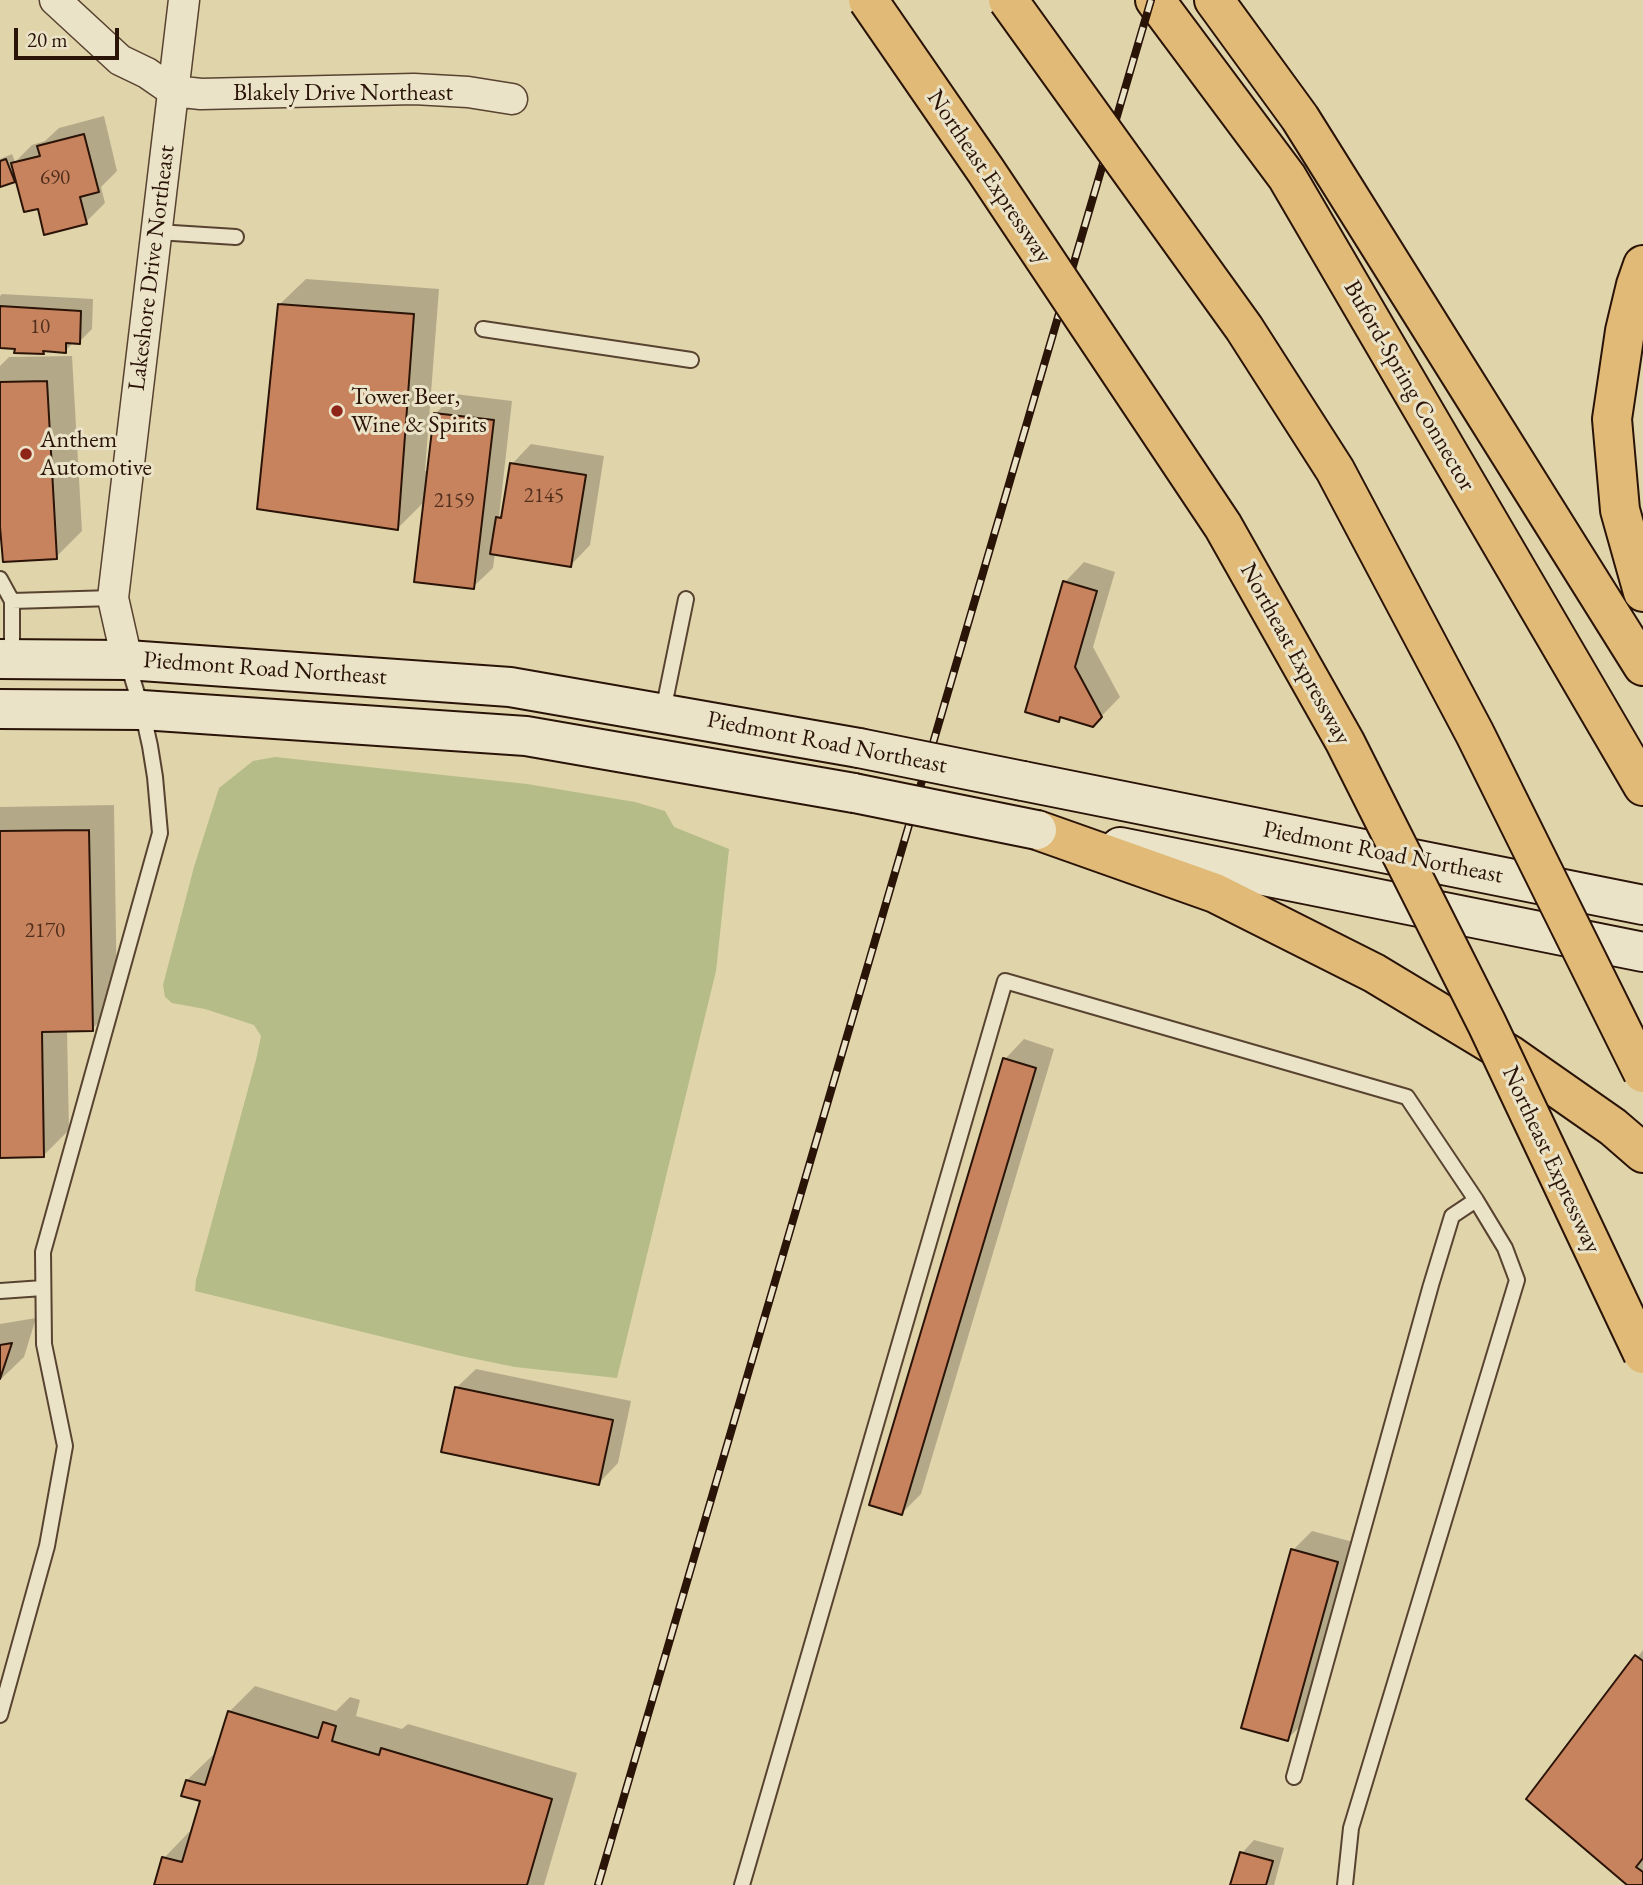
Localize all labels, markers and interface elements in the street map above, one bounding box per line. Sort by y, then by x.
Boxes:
scale bar [18,14,122,58]
text: 20 m [27,26,68,53]
street label: Blakely Drive Northeast [233,79,453,107]
street label: Northeast Expressway [920,85,1058,269]
street label: Lakeshore Drive Northeast [123,143,181,393]
house number: 690 [40,165,70,191]
street label: Buford-Spring Connector [1337,276,1481,496]
house number: 10 [30,314,50,340]
place label: Tower Beer, Wine & Spirits [351,383,487,439]
marker: Tower Beer, Wine & Spirits [329,403,345,419]
place label: Anthem Automotive [40,426,152,482]
marker: Anthem Automotive [18,446,34,462]
house number: 2145 [524,483,564,509]
house number: 2159 [434,488,474,514]
street label: Northeast Expressway [1233,558,1357,750]
street label: Piedmont Road Northeast [142,646,388,692]
street label: Piedmont Road Northeast [704,706,950,780]
street label: Piedmont Road Northeast [1260,816,1506,890]
house number: 2170 [25,918,65,944]
street label: Northeast Expressway [1495,1062,1607,1258]

